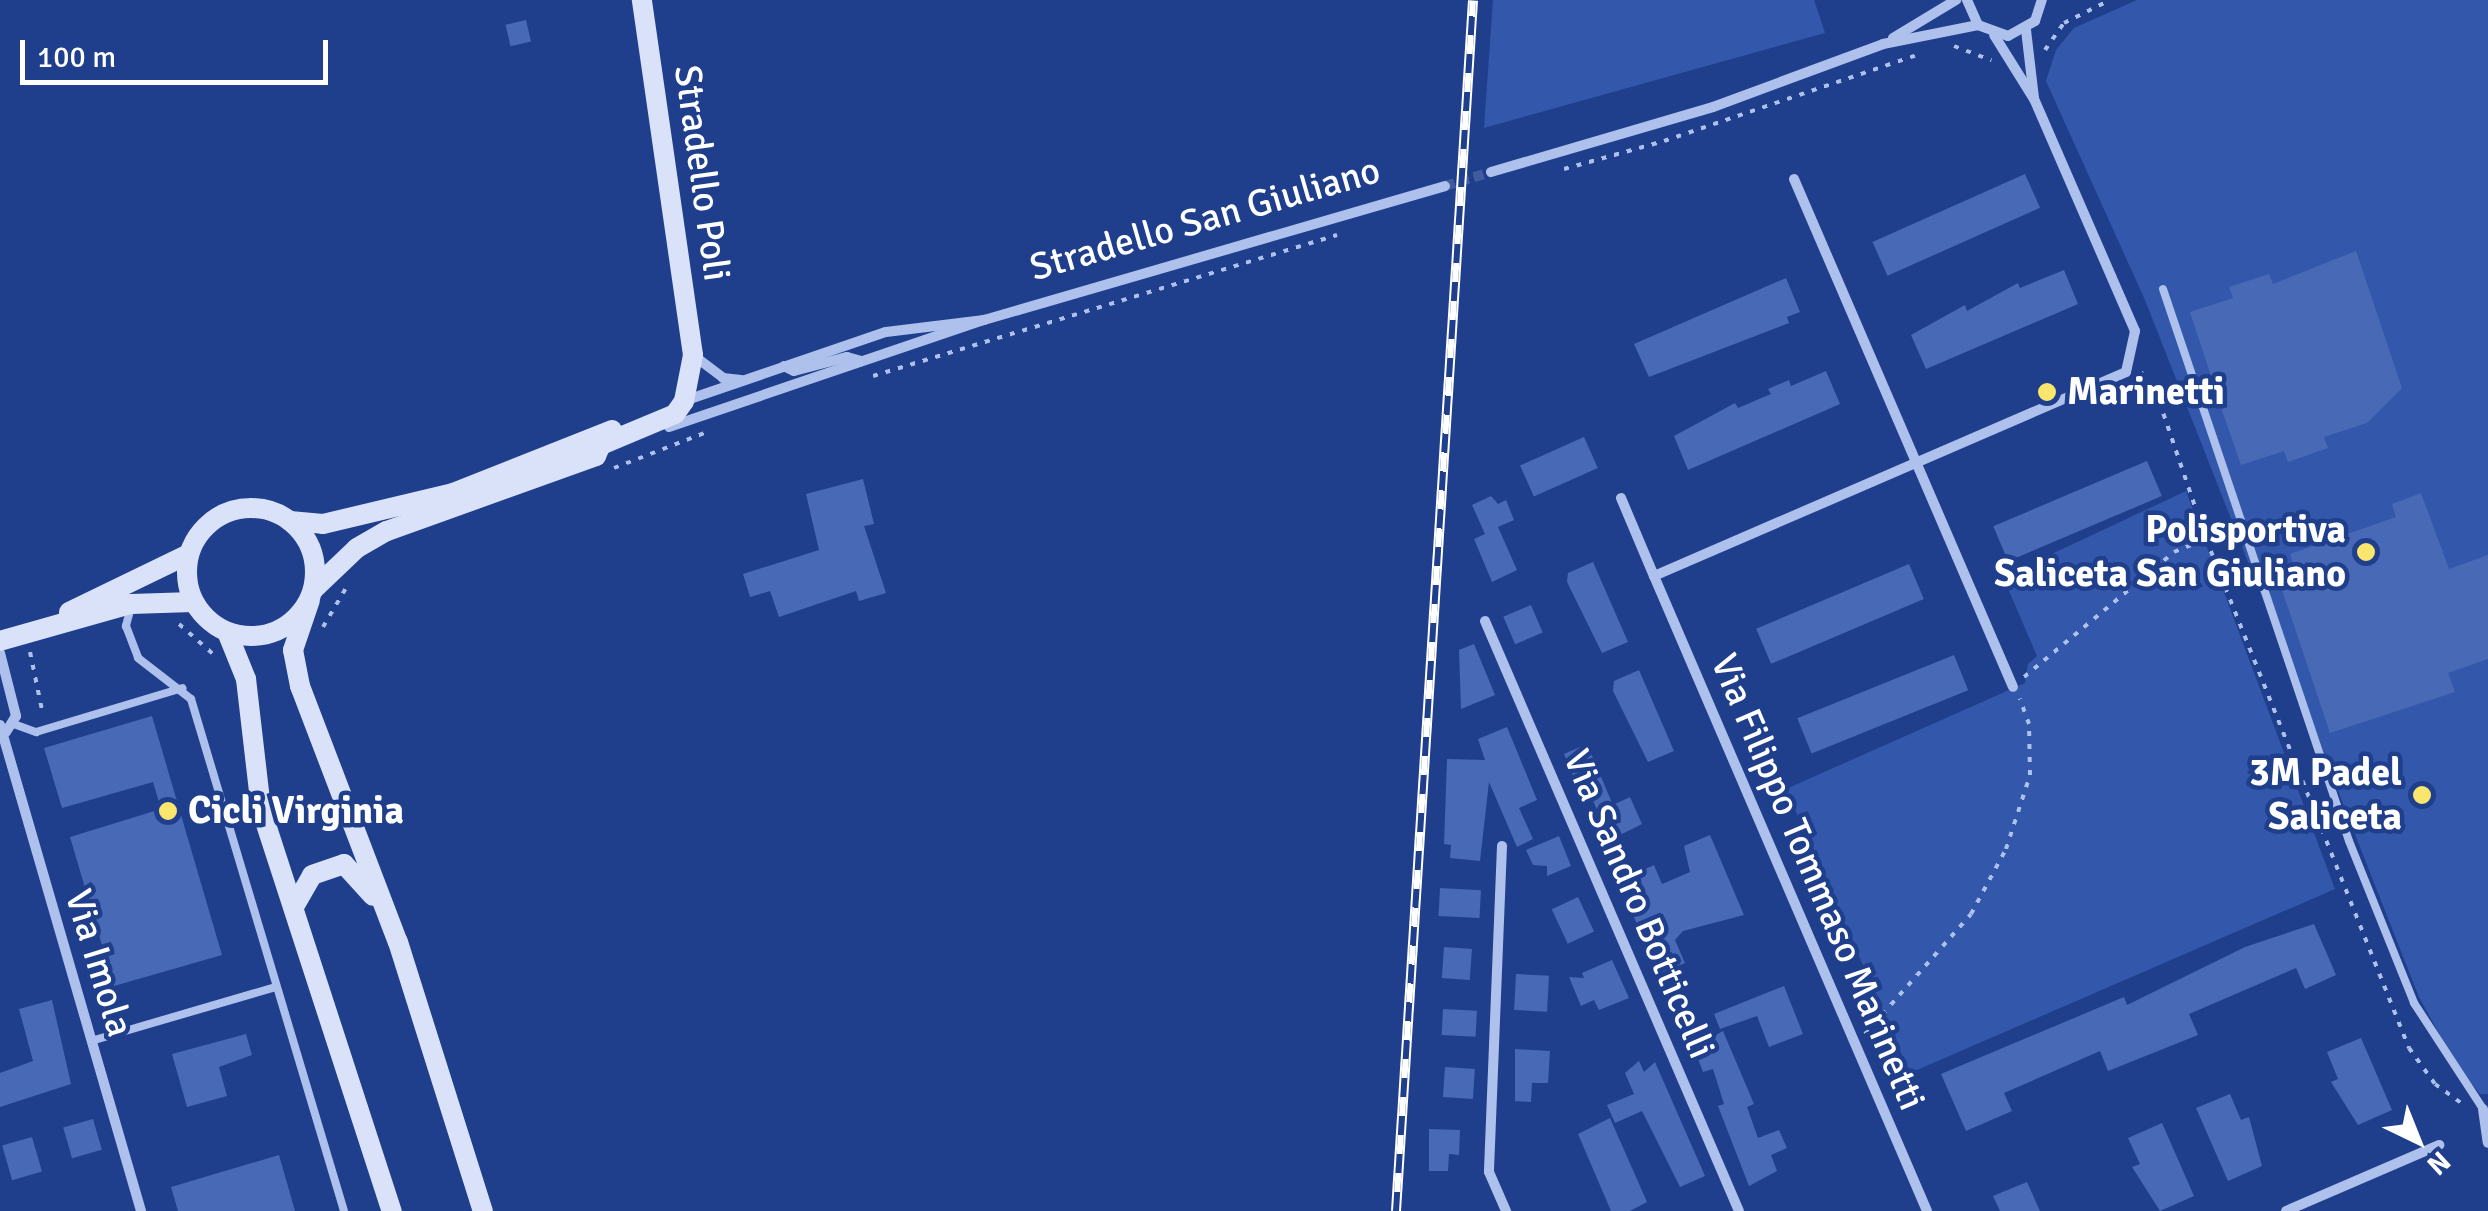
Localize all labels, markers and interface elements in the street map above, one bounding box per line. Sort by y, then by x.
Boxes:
scale bar [25,20,332,82]
text: 100 m [37,39,116,76]
street label: Stradello Poli [664,62,740,284]
street label: Stradello San Giuliano [1025,147,1385,291]
place label: Marinetti [2067,369,2225,415]
marker: Marinetti [2036,381,2058,403]
place label: Polisportiva Saliceta San Giuliano [1994,507,2346,596]
marker: Polisportiva Saliceta San Giuliano [2355,541,2377,563]
street label: Via Filippo Tommaso Marinetti [1701,647,1935,1117]
street label: Via Sandro Botticelli [1553,743,1725,1065]
place label: 3M Padel Saliceta [2249,750,2402,839]
marker: 3M Padel Saliceta [2411,784,2433,806]
place label: Cicli Virginia [188,788,404,834]
marker: Cicli Virginia [157,800,179,822]
street label: Via Imola [55,884,143,1042]
north arrow [2368,1091,2468,1191]
text: N [2420,1144,2457,1182]

